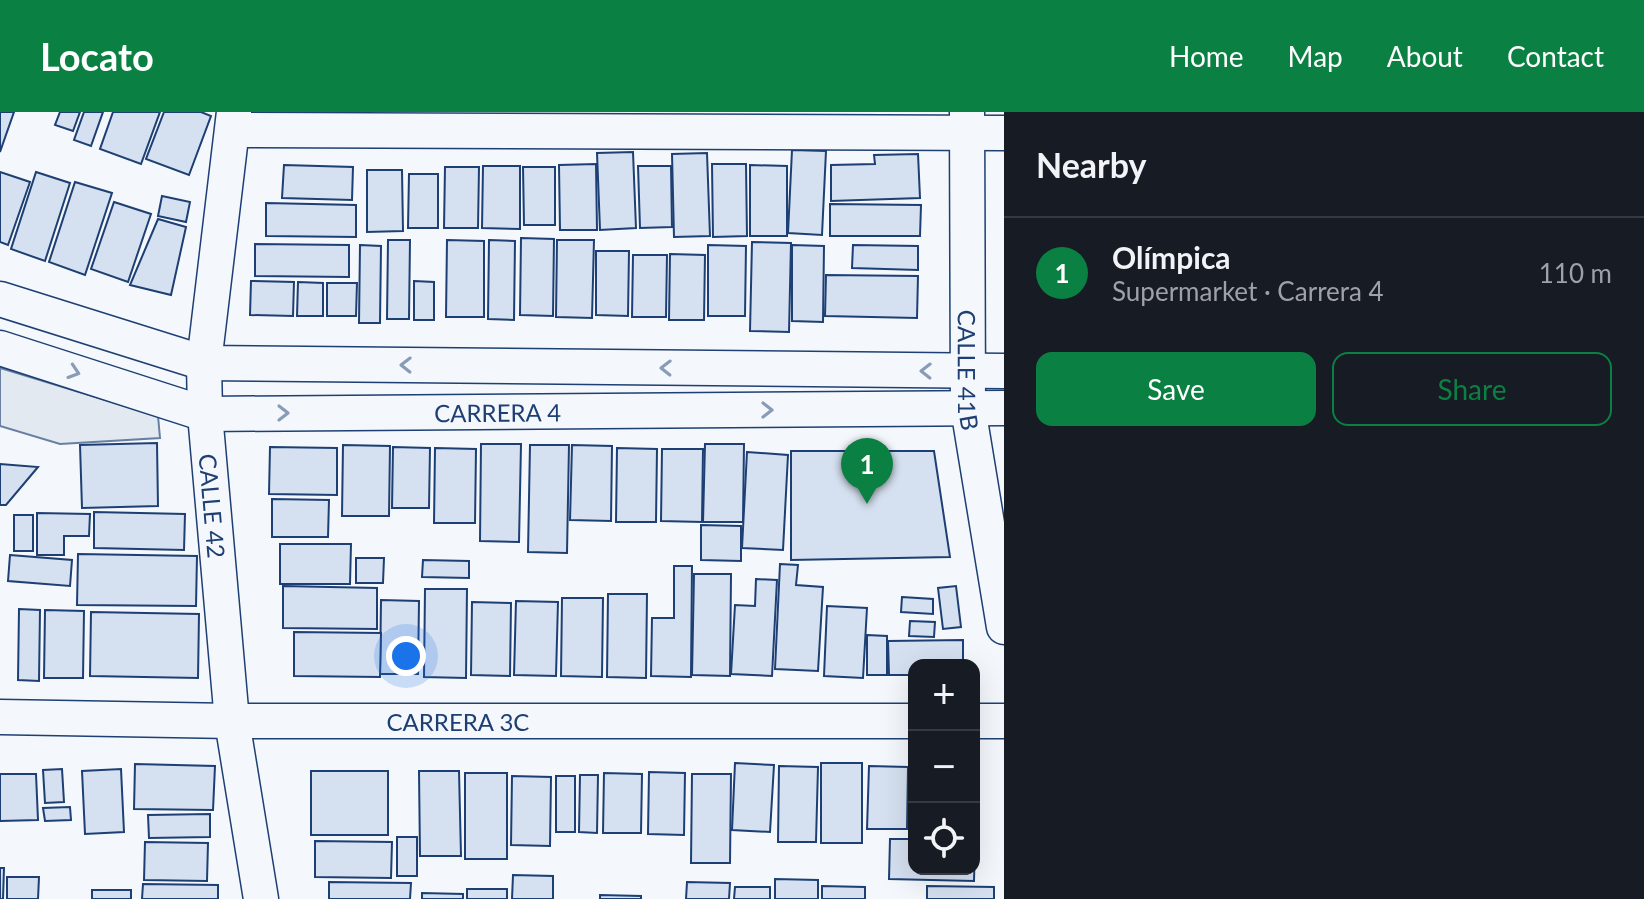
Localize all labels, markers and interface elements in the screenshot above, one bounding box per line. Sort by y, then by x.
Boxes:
text: Locato [40,33,154,79]
text: Home [1169,39,1244,73]
text: Map [1288,39,1343,73]
text: About [1387,39,1463,73]
text: Contact [1507,39,1604,73]
text: Nearby [1036,144,1147,185]
text: Olímpica [1112,239,1231,275]
text: 1 [1054,257,1070,289]
text: 110 m [1539,257,1612,289]
text: Supermarket · Carrera 4 [1112,275,1384,307]
street label: CALLE 41B [953,310,986,432]
button: Save [1036,352,1316,426]
button: Share [1332,352,1612,426]
one-way arrow [399,356,412,374]
one-way arrow [659,359,672,377]
one-way arrow [919,362,932,379]
one-way arrow [67,363,81,379]
street label: CARRERA 4 [434,397,561,427]
one-way arrow [761,401,774,419]
one-way arrow [277,405,290,422]
pin: 1 [841,438,893,504]
street label: CALLE 42 [194,452,232,559]
your location [386,636,426,676]
map controls [908,659,980,875]
button: + [908,659,980,731]
street label: CARRERA 3C [387,707,529,736]
button: − [908,731,980,803]
button: locate [908,803,980,875]

